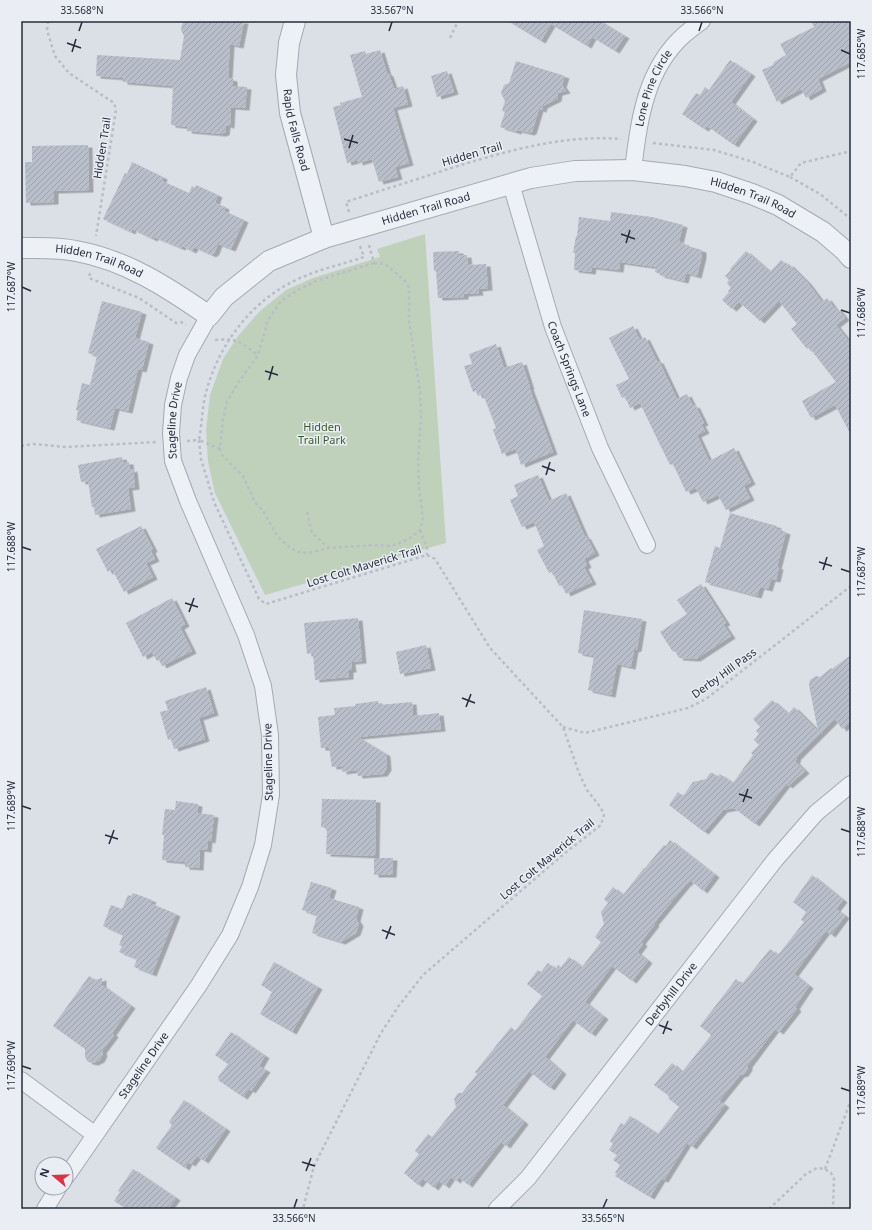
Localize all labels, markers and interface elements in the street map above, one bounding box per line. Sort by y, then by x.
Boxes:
text: 33.568°N [60,3,104,17]
text: 33.567°N [370,3,414,17]
text: 33.566°N [680,3,724,17]
text: 117.685°W [854,28,868,79]
street label: Lone Pine Circle [631,46,675,128]
street label: Rapid Falls Road [280,88,313,173]
street label: Hidden Trail [89,116,114,180]
street label: Hidden Trail [440,138,504,169]
street label: Hidden Trail Road [709,173,799,221]
street label: Hidden Trail Road [380,188,472,228]
street label: Hidden Trail Road [55,240,146,281]
text: 117.687°W [4,261,18,312]
text: 117.686°W [854,287,868,338]
street label: Coach Springs Lane [545,319,595,419]
street label: Stageline Drive [163,380,185,460]
park label: Hidden Trail Park [298,419,346,447]
text: 117.688°W [4,521,18,572]
street label: Lost Colt Maverick Trail [305,541,423,590]
text: 117.687°W [854,546,868,597]
street label: Derby Hill Pass [688,644,759,701]
street label: Stageline Drive [259,723,276,801]
text: 117.689°W [4,780,18,831]
text: 117.688°W [854,806,868,857]
street label: Lost Colt Maverick Trail [496,815,597,903]
street label: Derbyhill Drive [641,959,700,1028]
street label: Stageline Drive [115,1029,171,1101]
text: 117.690°W [4,1040,18,1091]
text: 117.689°W [854,1065,868,1116]
north arrow [34,1156,74,1196]
text: N [36,1166,53,1179]
text: 33.566°N [272,1211,316,1225]
text: 33.565°N [581,1211,625,1225]

